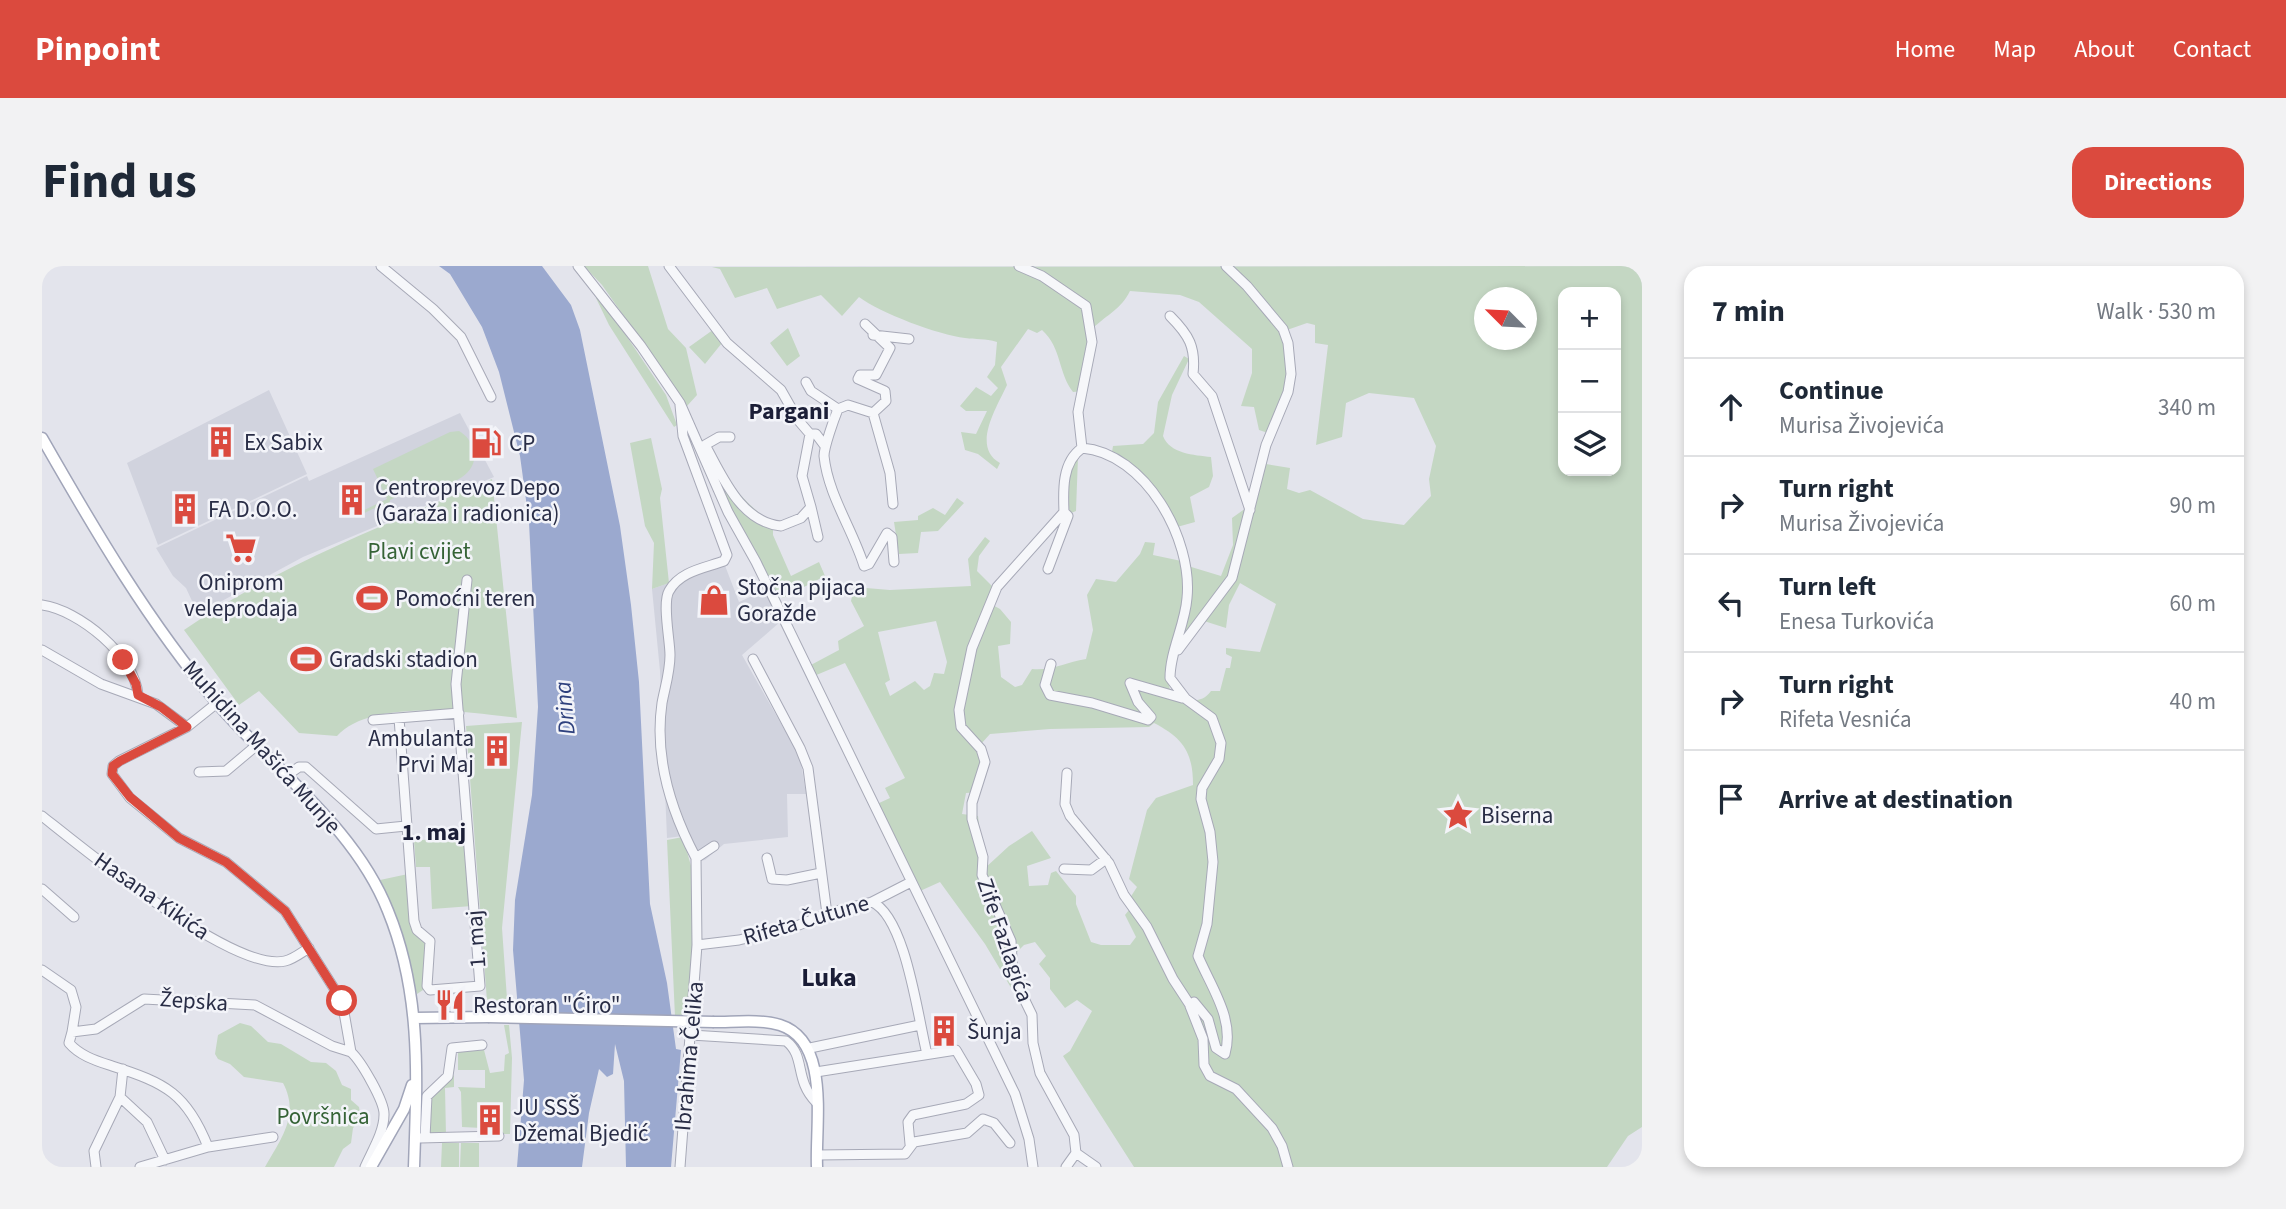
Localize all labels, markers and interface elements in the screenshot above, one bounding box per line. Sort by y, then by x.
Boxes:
text: Pinpoint [35,26,161,73]
text: Home [1895,32,1955,67]
text: Map [1993,32,2036,67]
text: About [2074,32,2135,67]
text: Contact [2173,32,2251,67]
text: Find us [42,147,197,217]
button: Directions [2072,147,2244,218]
north arrow [1474,287,1537,350]
map controls [1558,287,1621,476]
button: + [1558,287,1621,350]
text: 7 min [1712,290,1785,333]
text: Walk · 530 m [2097,295,2216,328]
button: − [1558,350,1621,413]
text: Continue [1779,372,1884,409]
icon: ahead [1712,388,1750,426]
text: 340 m [2158,391,2216,424]
district label: Pargani [749,394,829,429]
text: Murisa Živojevića [1779,409,1944,442]
button: layers [1558,413,1621,476]
building icon: Ex Sabix [204,425,238,459]
place label: Ex Sabix [244,426,323,459]
fuel station icon: CP [469,426,503,460]
place label: CP [509,427,535,460]
text: Turn right [1779,470,1894,507]
place label: Centroprevoz Depo (Garaža i radionica) [375,471,560,530]
building icon: Centroprevoz Depo (Garaža i radionica) [335,483,369,517]
icon: right [1712,486,1750,524]
text: 90 m [2169,489,2216,522]
building icon: FA D.O.O. [168,492,202,526]
place label: FA D.O.O. [208,493,297,526]
text: Murisa Živojevića [1779,507,1944,540]
supermarket icon: Oniprom veleprodaja [224,531,258,565]
park label: Plavi cvijet [367,535,471,568]
place label: Oniprom veleprodaja [184,566,298,625]
text: Turn left [1779,568,1876,605]
place label: Stočna pijaca Goražde [737,571,865,630]
sports icon: Pomoćni teren [355,581,389,615]
place label: Pomoćni teren [395,582,535,615]
shop icon: Stočna pijaca Goražde [697,583,731,617]
icon: left [1712,584,1750,622]
text: 60 m [2169,587,2216,620]
text: Enesa Turkovića [1779,605,1934,638]
sports icon: Gradski stadion [289,642,323,676]
place label: Gradski stadion [329,643,478,676]
route end [107,644,138,675]
street label: Muhidina Mašića Munje [175,653,349,841]
text: Turn right [1779,666,1894,703]
water label: Drina [545,680,585,736]
icon: right [1712,682,1750,720]
text: 40 m [2169,685,2216,718]
text: Rifeta Vesnića [1779,703,1912,736]
place label: Ambulanta Prvi Maj [368,722,474,781]
building icon: Ambulanta Prvi Maj [480,734,514,768]
icon: arrive [1712,780,1750,818]
text: Arrive at destination [1779,781,2013,818]
place icon: Biserna [1441,798,1475,832]
place label: Biserna [1481,799,1553,832]
district label: 1. maj [402,815,466,850]
street label: Hasana Kikića [87,844,217,948]
street label: Zife Fazlagića [968,874,1042,1006]
street label: Rifeta Čutune [739,886,873,954]
street label: 1. maj [458,909,494,969]
district label: Luka [801,959,857,996]
street label: Ibrahima Čelika [666,980,712,1132]
street label: Žepska [159,982,229,1020]
route start [326,985,357,1016]
restaurant icon: Restoran "Ćiro" [433,988,467,1022]
place label: Restoran "Ćiro" [473,989,621,1022]
building icon: Šunja [927,1014,961,1048]
place label: Šunja [967,1015,1022,1048]
place label: JU SSŠ Džemal Bjedić [513,1091,649,1150]
park label: Površnica [276,1100,370,1133]
building icon: JU SSŠ Džemal Bjedić [473,1103,507,1137]

